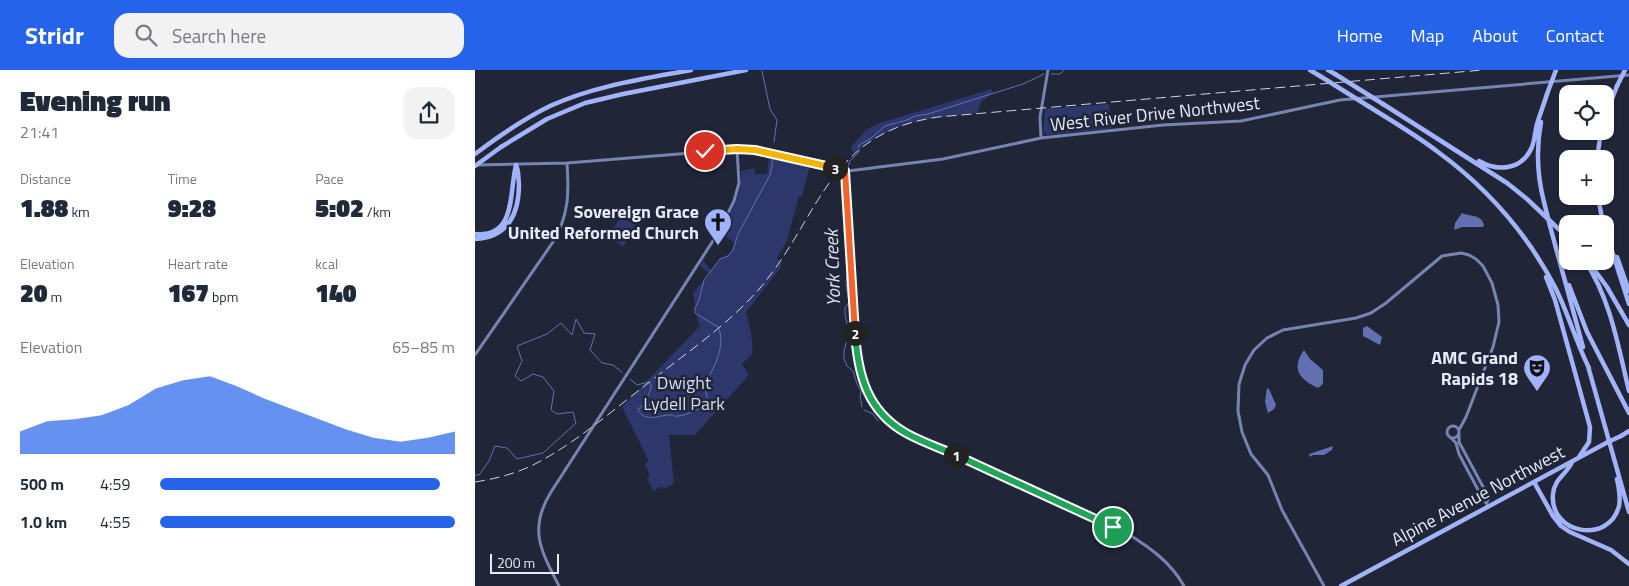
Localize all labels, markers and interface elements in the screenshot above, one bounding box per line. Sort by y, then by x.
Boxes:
search box [114,13,464,58]
text: Stridr [25,17,84,53]
icon: search [132,21,160,49]
text: Search here [172,21,266,50]
text: Home [1337,22,1383,49]
text: Map [1411,22,1444,49]
text: About [1472,22,1518,49]
text: Contact [1546,22,1604,49]
text: Evening run [20,79,171,122]
map controls [1559,85,1614,270]
button: locate [1559,85,1614,140]
button: share [403,87,455,139]
street label: West River Drive Northwest [1049,89,1262,138]
text: 21:41 [20,120,59,144]
pin [684,130,726,172]
icon: check [691,137,719,165]
button: + [1559,150,1614,205]
pin: 3 [823,156,847,180]
text: 3 [832,158,839,179]
text: Distance [20,168,71,189]
text: Time [168,168,197,189]
text: Pace [315,168,344,189]
text: 1.88 [20,189,68,227]
text: 9:28 [168,189,216,227]
text: 5:02 [315,189,364,227]
place label: Sovereign Grace United Reformed Church [508,198,699,246]
text: km [68,201,90,222]
text: /km [364,201,391,222]
church icon: Sovereign Grace United Reformed Church [703,207,733,246]
button: − [1559,215,1614,270]
water label: York Creek [816,226,847,307]
text: Elevation [20,253,74,274]
text: Heart rate [168,253,228,274]
text: kcal [315,253,338,274]
text: 20 [20,274,48,312]
text: 167 [168,274,209,312]
text: 140 [315,274,357,312]
text: m [48,286,62,307]
text: bpm [209,286,238,307]
pin: 2 [843,320,867,346]
text: 2 [852,323,859,344]
text: Elevation [20,335,82,359]
text: 65–85 m [392,335,455,359]
place label: AMC Grand Rapids 18 [1431,344,1518,392]
theatre icon: AMC Grand Rapids 18 [1522,353,1552,392]
park label: Dwight Lydell Park [643,369,725,417]
street label: Alpine Avenue Northwest [1386,438,1570,553]
pin: 1 [943,442,969,468]
text: 1 [953,445,960,466]
text: 500 m [20,472,64,496]
text: 4:59 [100,472,130,496]
pin [1092,506,1134,548]
text: 1.0 km [20,510,67,534]
text: 4:55 [100,510,130,534]
icon: arrive [1099,513,1127,541]
scale bar [490,551,559,574]
text: 200 m [497,552,535,573]

